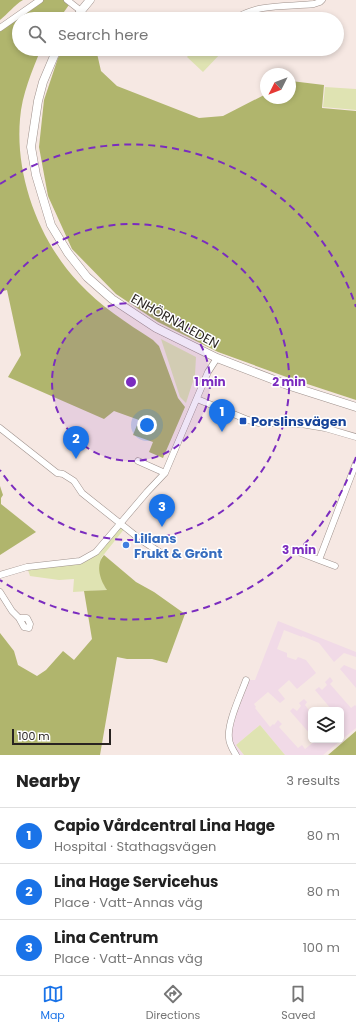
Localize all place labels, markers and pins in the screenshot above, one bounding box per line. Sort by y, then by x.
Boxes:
centre of rings [124,375,138,389]
pin: 1 [209,399,235,432]
place label: Porslinsvägen [251,412,347,431]
marker: Porslinsvägen [238,416,248,426]
pin: 2 [63,426,89,459]
pin: 3 [149,494,175,527]
place label: Lilians Frukt & Grönt [134,529,222,563]
marker: Lilians Frukt & Grönt [121,540,131,550]

